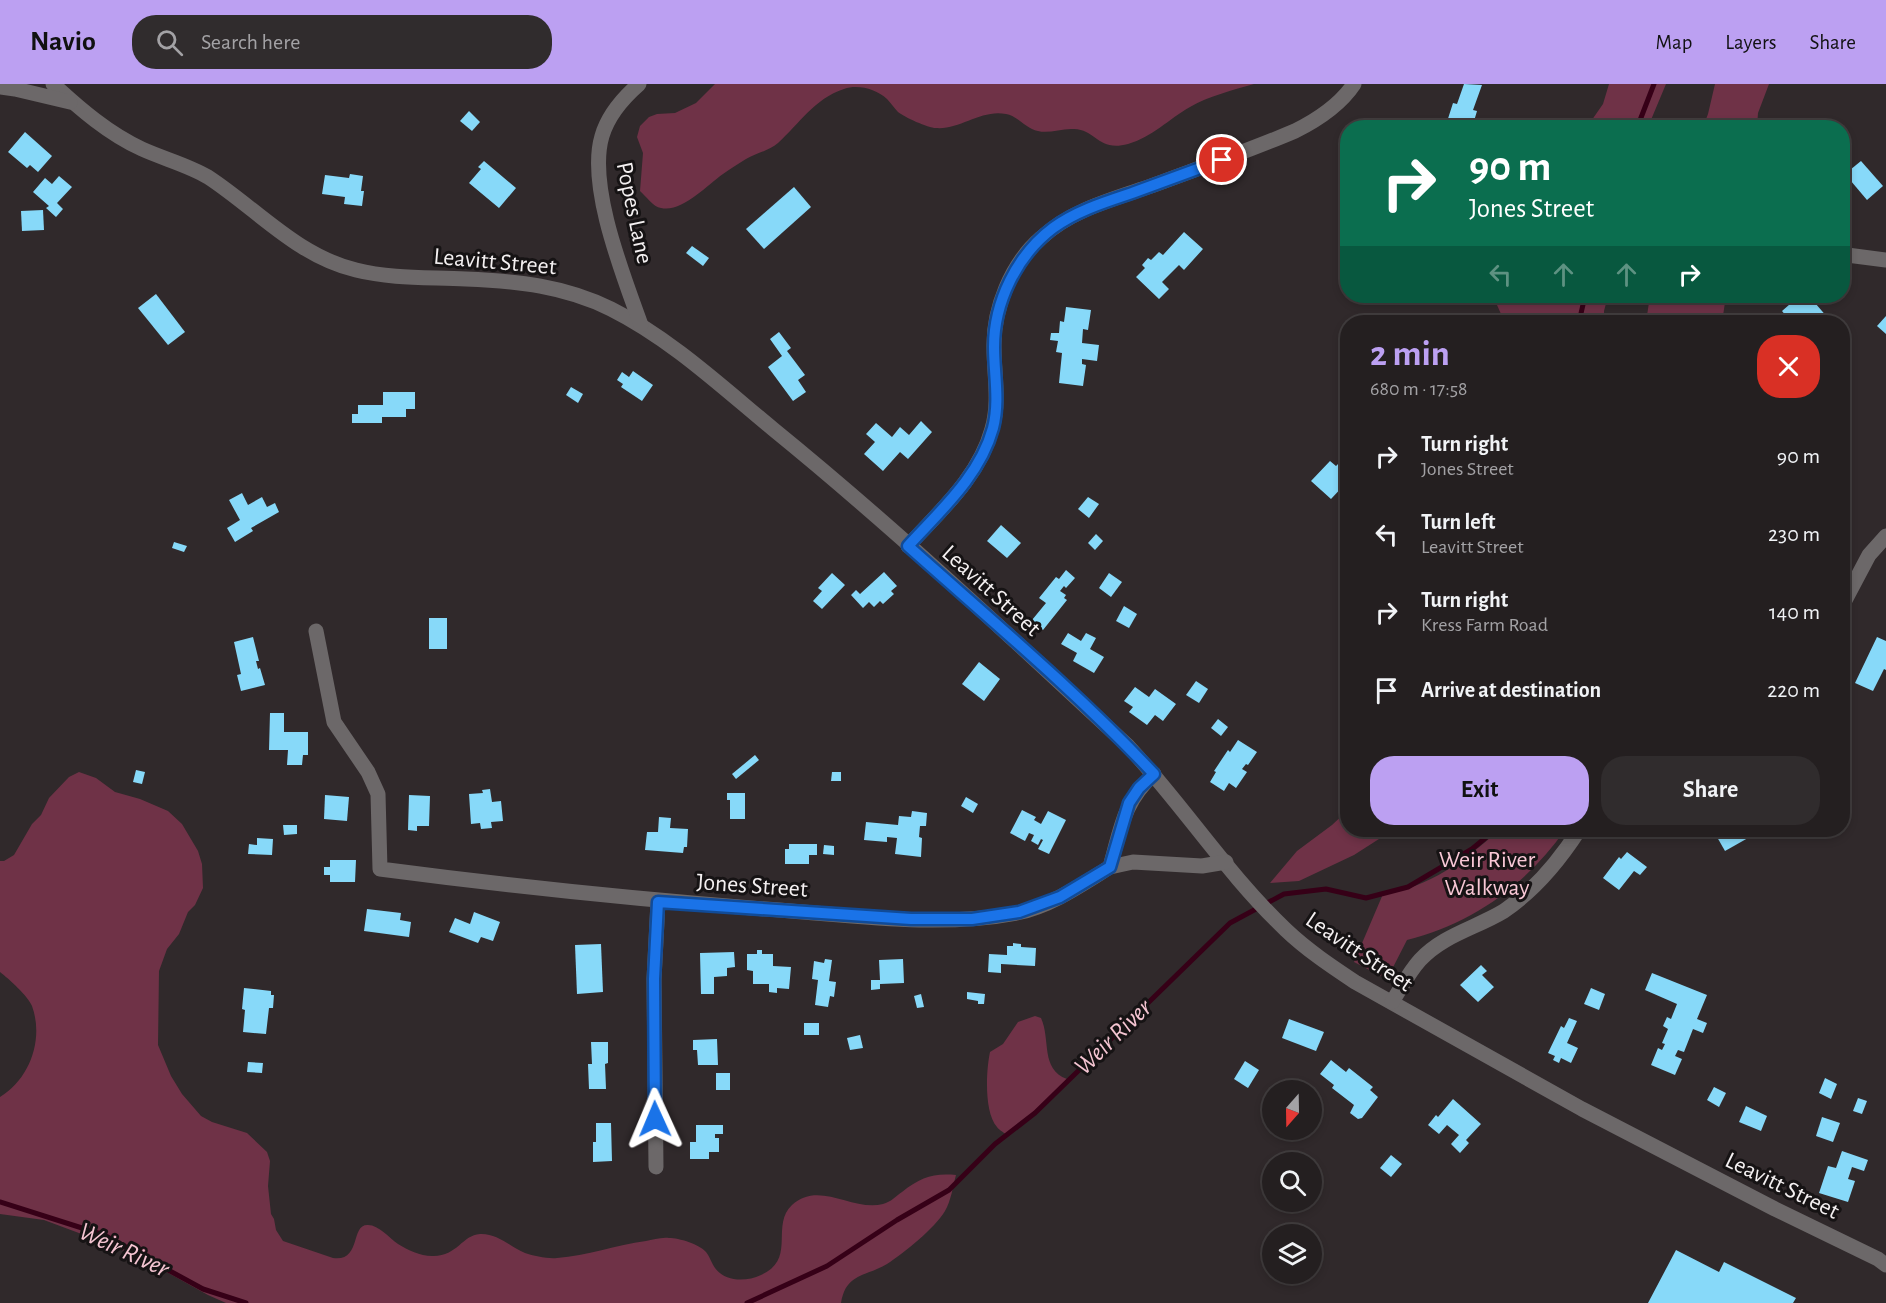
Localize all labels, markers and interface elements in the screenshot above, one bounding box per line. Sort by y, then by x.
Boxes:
search box [132,15,552,69]
icon: search [153,26,186,59]
text: Navio [30,28,96,56]
text: Search here [201,31,300,53]
text: Map [1656,32,1692,53]
text: Layers [1725,32,1776,53]
text: Share [1809,32,1856,53]
pin [1196,134,1247,185]
icon: arrive [1205,143,1238,176]
icon: right [1370,144,1448,222]
text: 90 m [1469,146,1551,188]
street label: Popes Lane [611,160,657,266]
text: Jones Street [1469,195,1594,222]
street label: Leavitt Street [433,245,558,279]
icon: left [1484,258,1517,291]
icon: ahead [1547,258,1580,291]
icon: ahead [1610,258,1643,291]
icon: right [1673,258,1706,291]
button: close [1757,335,1820,398]
text: 2 min [1370,336,1450,372]
text: 680 m · 17:58 [1370,379,1468,399]
text: Turn right [1421,433,1508,455]
icon: right [1370,440,1403,473]
text: 90 m [1777,445,1820,467]
text: Jones Street [1421,459,1514,479]
text: Turn left [1421,511,1495,533]
icon: left [1370,518,1403,551]
text: 230 m [1768,523,1820,545]
text: Leavitt Street [1421,537,1524,557]
street label: Leavitt Street [937,541,1045,641]
text: Turn right [1421,589,1508,611]
icon: right [1370,596,1403,629]
text: 140 m [1769,601,1820,623]
text: Kress Farm Road [1421,615,1548,635]
icon: arrive [1370,674,1403,707]
text: Arrive at destination [1421,679,1601,701]
text: 220 m [1767,679,1820,701]
button: Exit [1370,756,1589,825]
button: Share [1601,756,1820,825]
park label: Weir River Walkway [1439,848,1536,900]
street label: Jones Street [696,870,809,902]
street label: Leavitt Street [1301,908,1417,997]
water label: Weir River [1069,993,1158,1080]
north arrow [1262,1080,1322,1140]
map controls [1262,1080,1322,1284]
position arrow [623,1087,687,1151]
street label: Leavitt Street [1721,1148,1843,1224]
button: search [1262,1152,1322,1212]
water label: Weir River [75,1218,175,1283]
button: layers [1262,1224,1322,1284]

